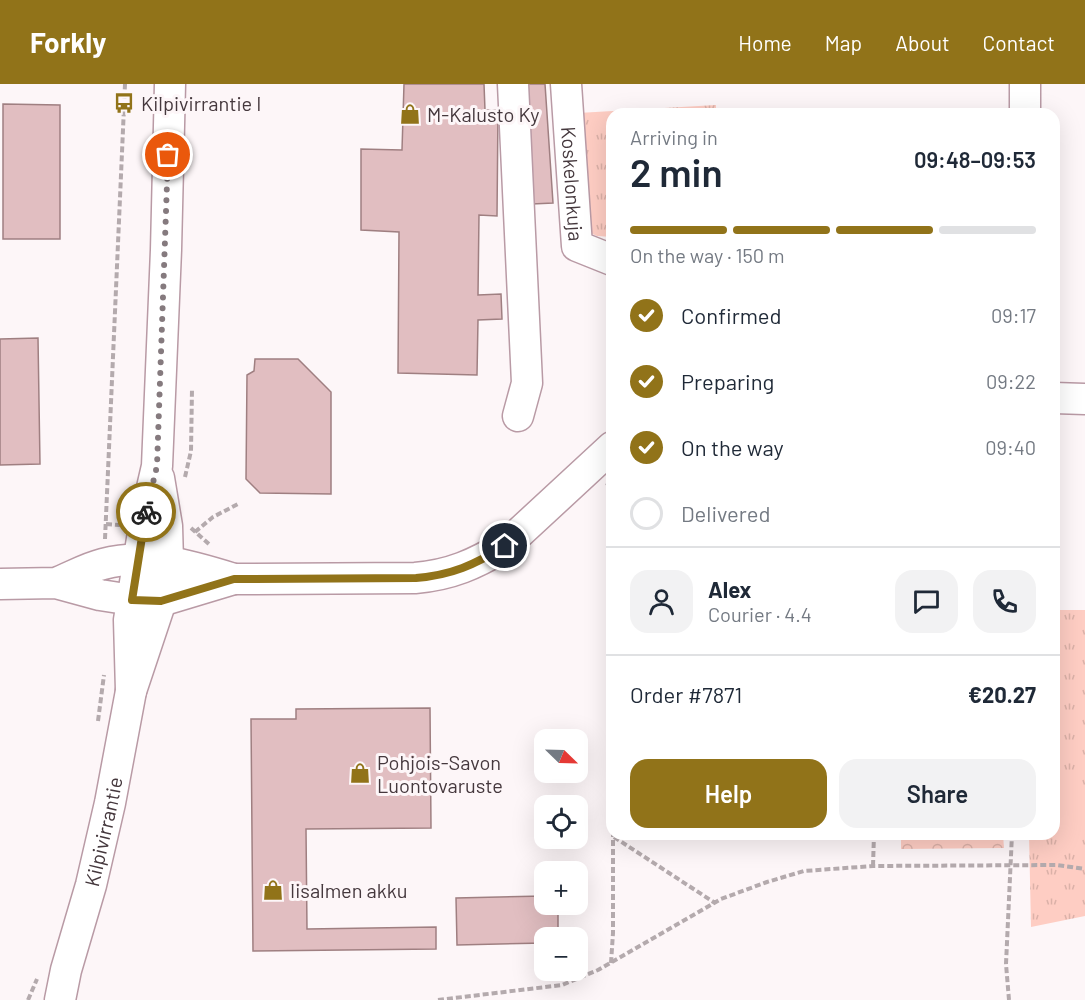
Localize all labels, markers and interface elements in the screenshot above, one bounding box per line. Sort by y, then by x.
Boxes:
text: Forkly [30,25,106,59]
text: Home [738,30,792,55]
text: Map [825,30,862,55]
text: About [895,30,950,55]
text: Contact [983,30,1055,55]
bus stop icon: Kilpivirrantie I [112,91,136,115]
place label: Kilpivirrantie I [141,91,261,115]
shop icon: M-Kalusto Ky [398,102,422,126]
place label: M-Kalusto Ky [427,102,539,126]
text: Arriving in [630,125,718,149]
street label: Koskelonkuja [557,126,589,242]
pin [142,129,193,180]
icon: bag [151,138,184,171]
text: 09:48–09:53 [914,146,1036,172]
text: 2 min [630,148,723,195]
text: On the way · 150 m [630,243,785,267]
icon: check [630,299,663,332]
text: Confirmed [681,302,781,328]
text: 09:17 [991,303,1036,327]
icon: check [630,365,663,398]
text: Preparing [681,368,774,394]
text: 09:22 [986,369,1036,393]
icon: check [630,431,663,464]
text: On the way [681,434,784,460]
text: 09:40 [985,435,1036,459]
courier [116,482,176,542]
icon: bike [130,496,163,529]
text: Delivered [681,500,770,526]
pin [479,520,530,571]
icon: home [488,529,521,562]
button: person [630,570,693,633]
button: chat [895,570,958,633]
button: phone [973,570,1036,633]
text: Alex [708,576,751,602]
text: Courier · 4.4 [708,602,812,626]
text: Order #7871 [630,681,742,707]
text: €20.27 [968,681,1036,707]
north arrow [534,729,588,783]
map controls [534,729,588,981]
place label: Pohjois-Savon Luontovaruste [377,750,503,797]
button: Help [630,759,827,828]
button: Share [839,759,1036,828]
shop icon: Pohjois-Savon Luontovaruste [348,761,372,785]
street label: Kilpivirrantie [79,775,127,889]
button: locate [534,795,588,849]
button: + [534,861,588,915]
shop icon: Iisalmen akku [261,878,285,902]
place label: Iisalmen akku [290,878,408,902]
button: − [534,927,588,981]

